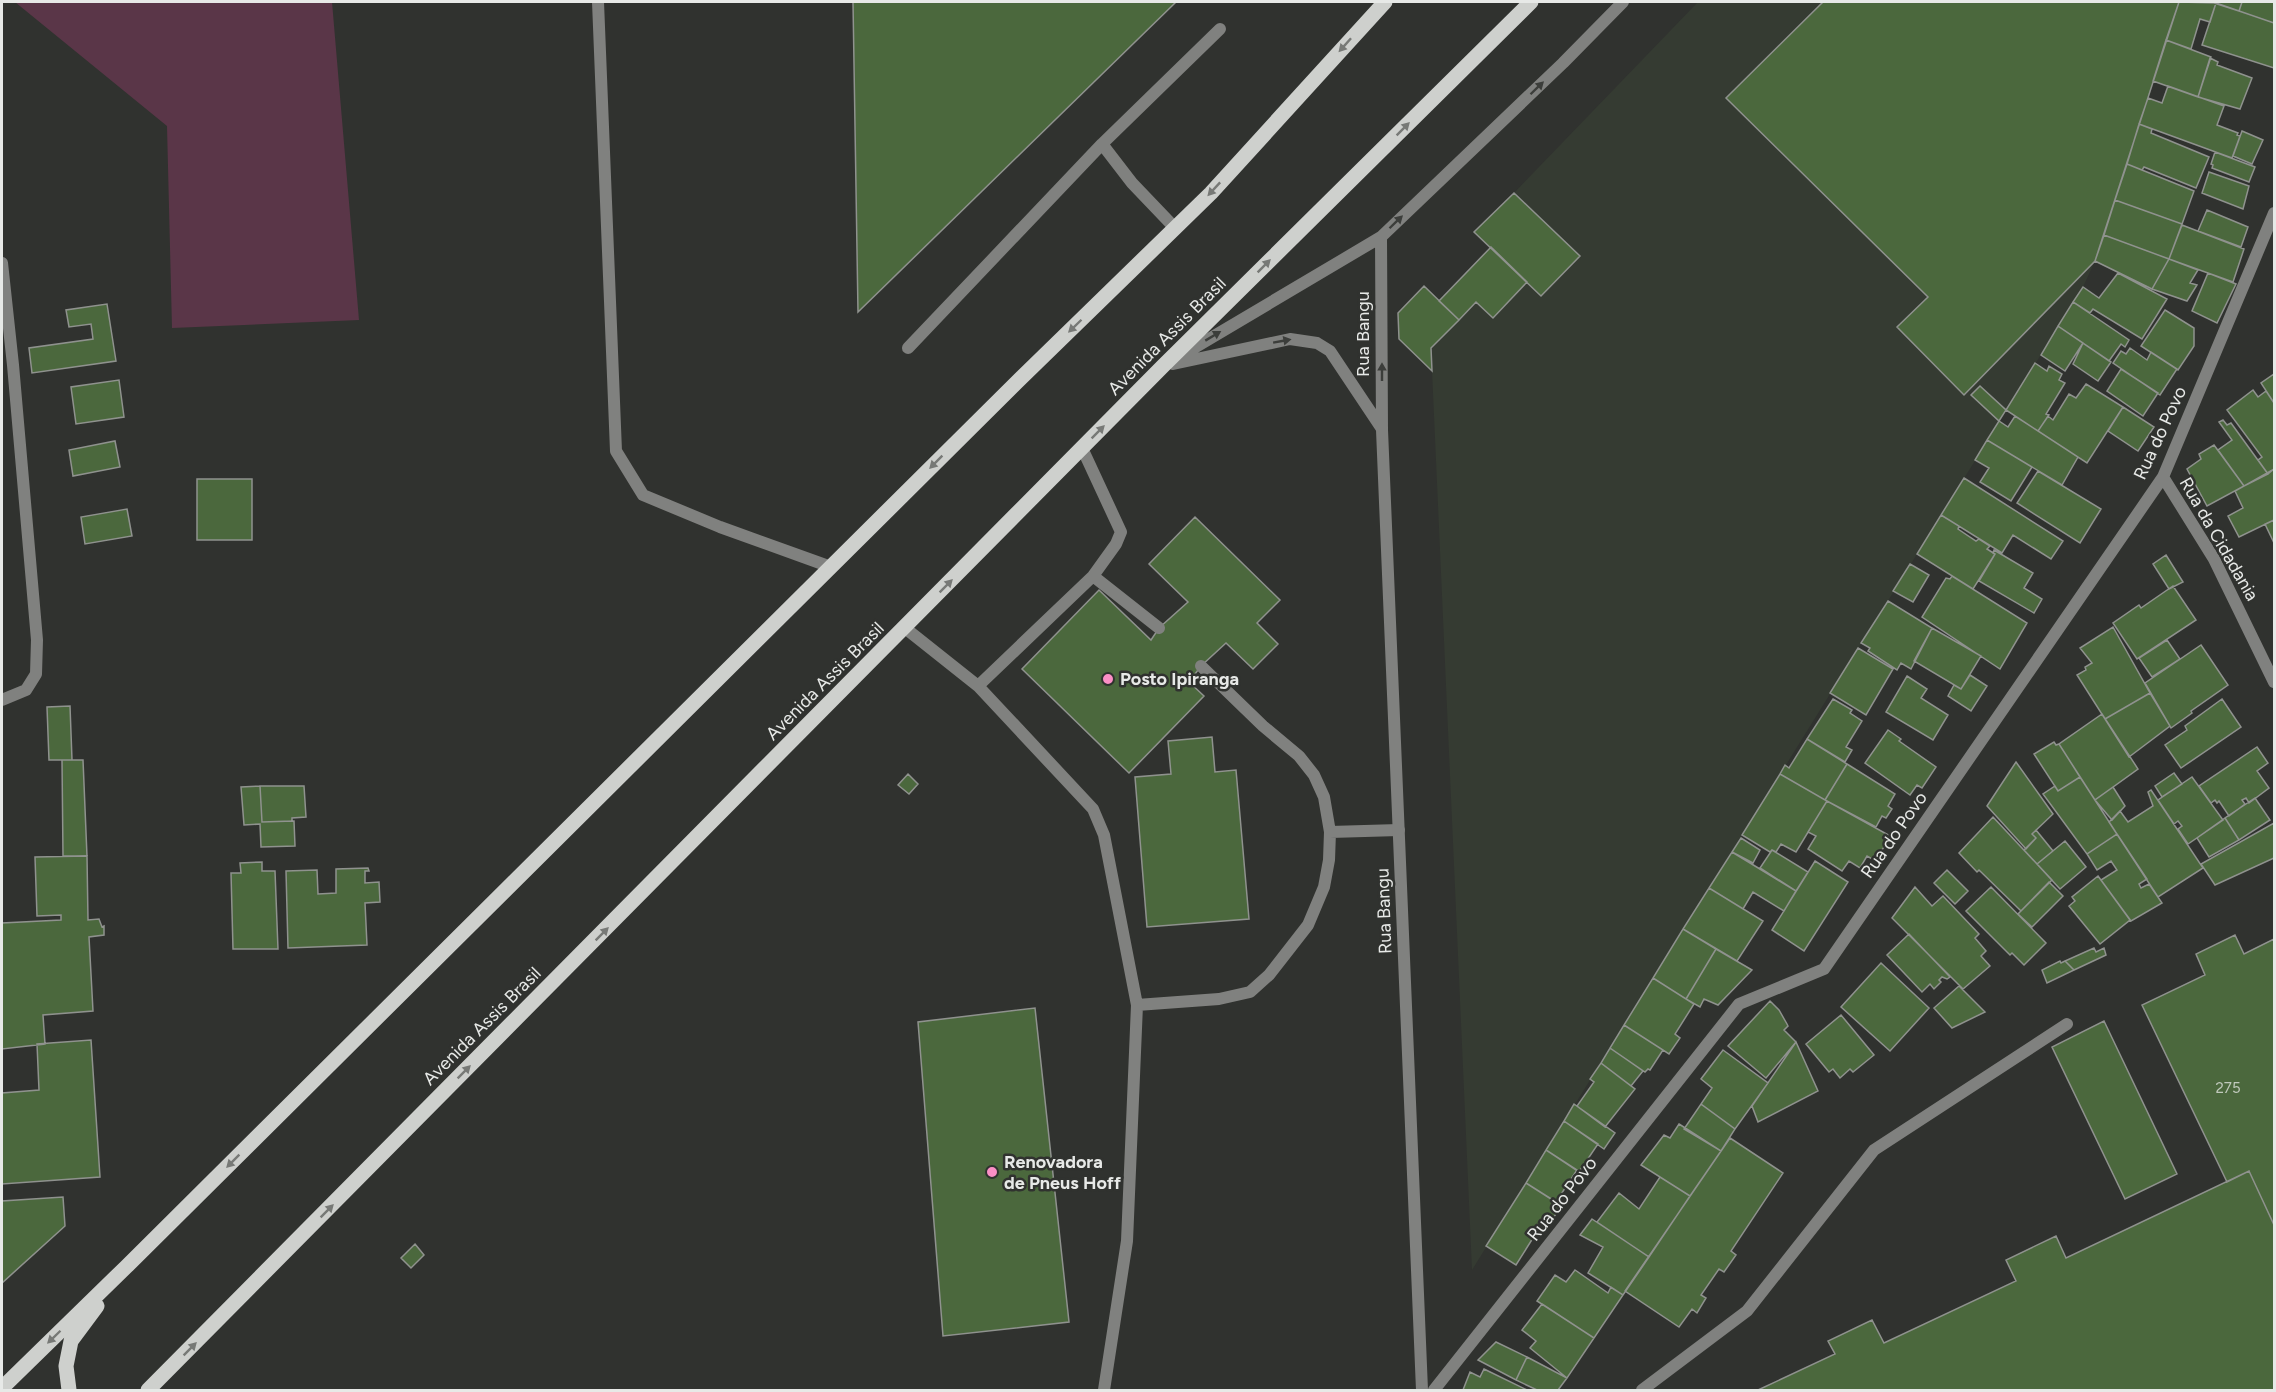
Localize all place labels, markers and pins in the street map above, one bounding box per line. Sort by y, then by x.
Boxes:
place label: Posto Ipiranga [1120,668,1239,690]
marker: Posto Ipiranga [1101,672,1115,686]
place label: Renovadora de Pneus Hoff [1004,1151,1122,1194]
marker: Renovadora de Pneus Hoff [985,1165,999,1179]

